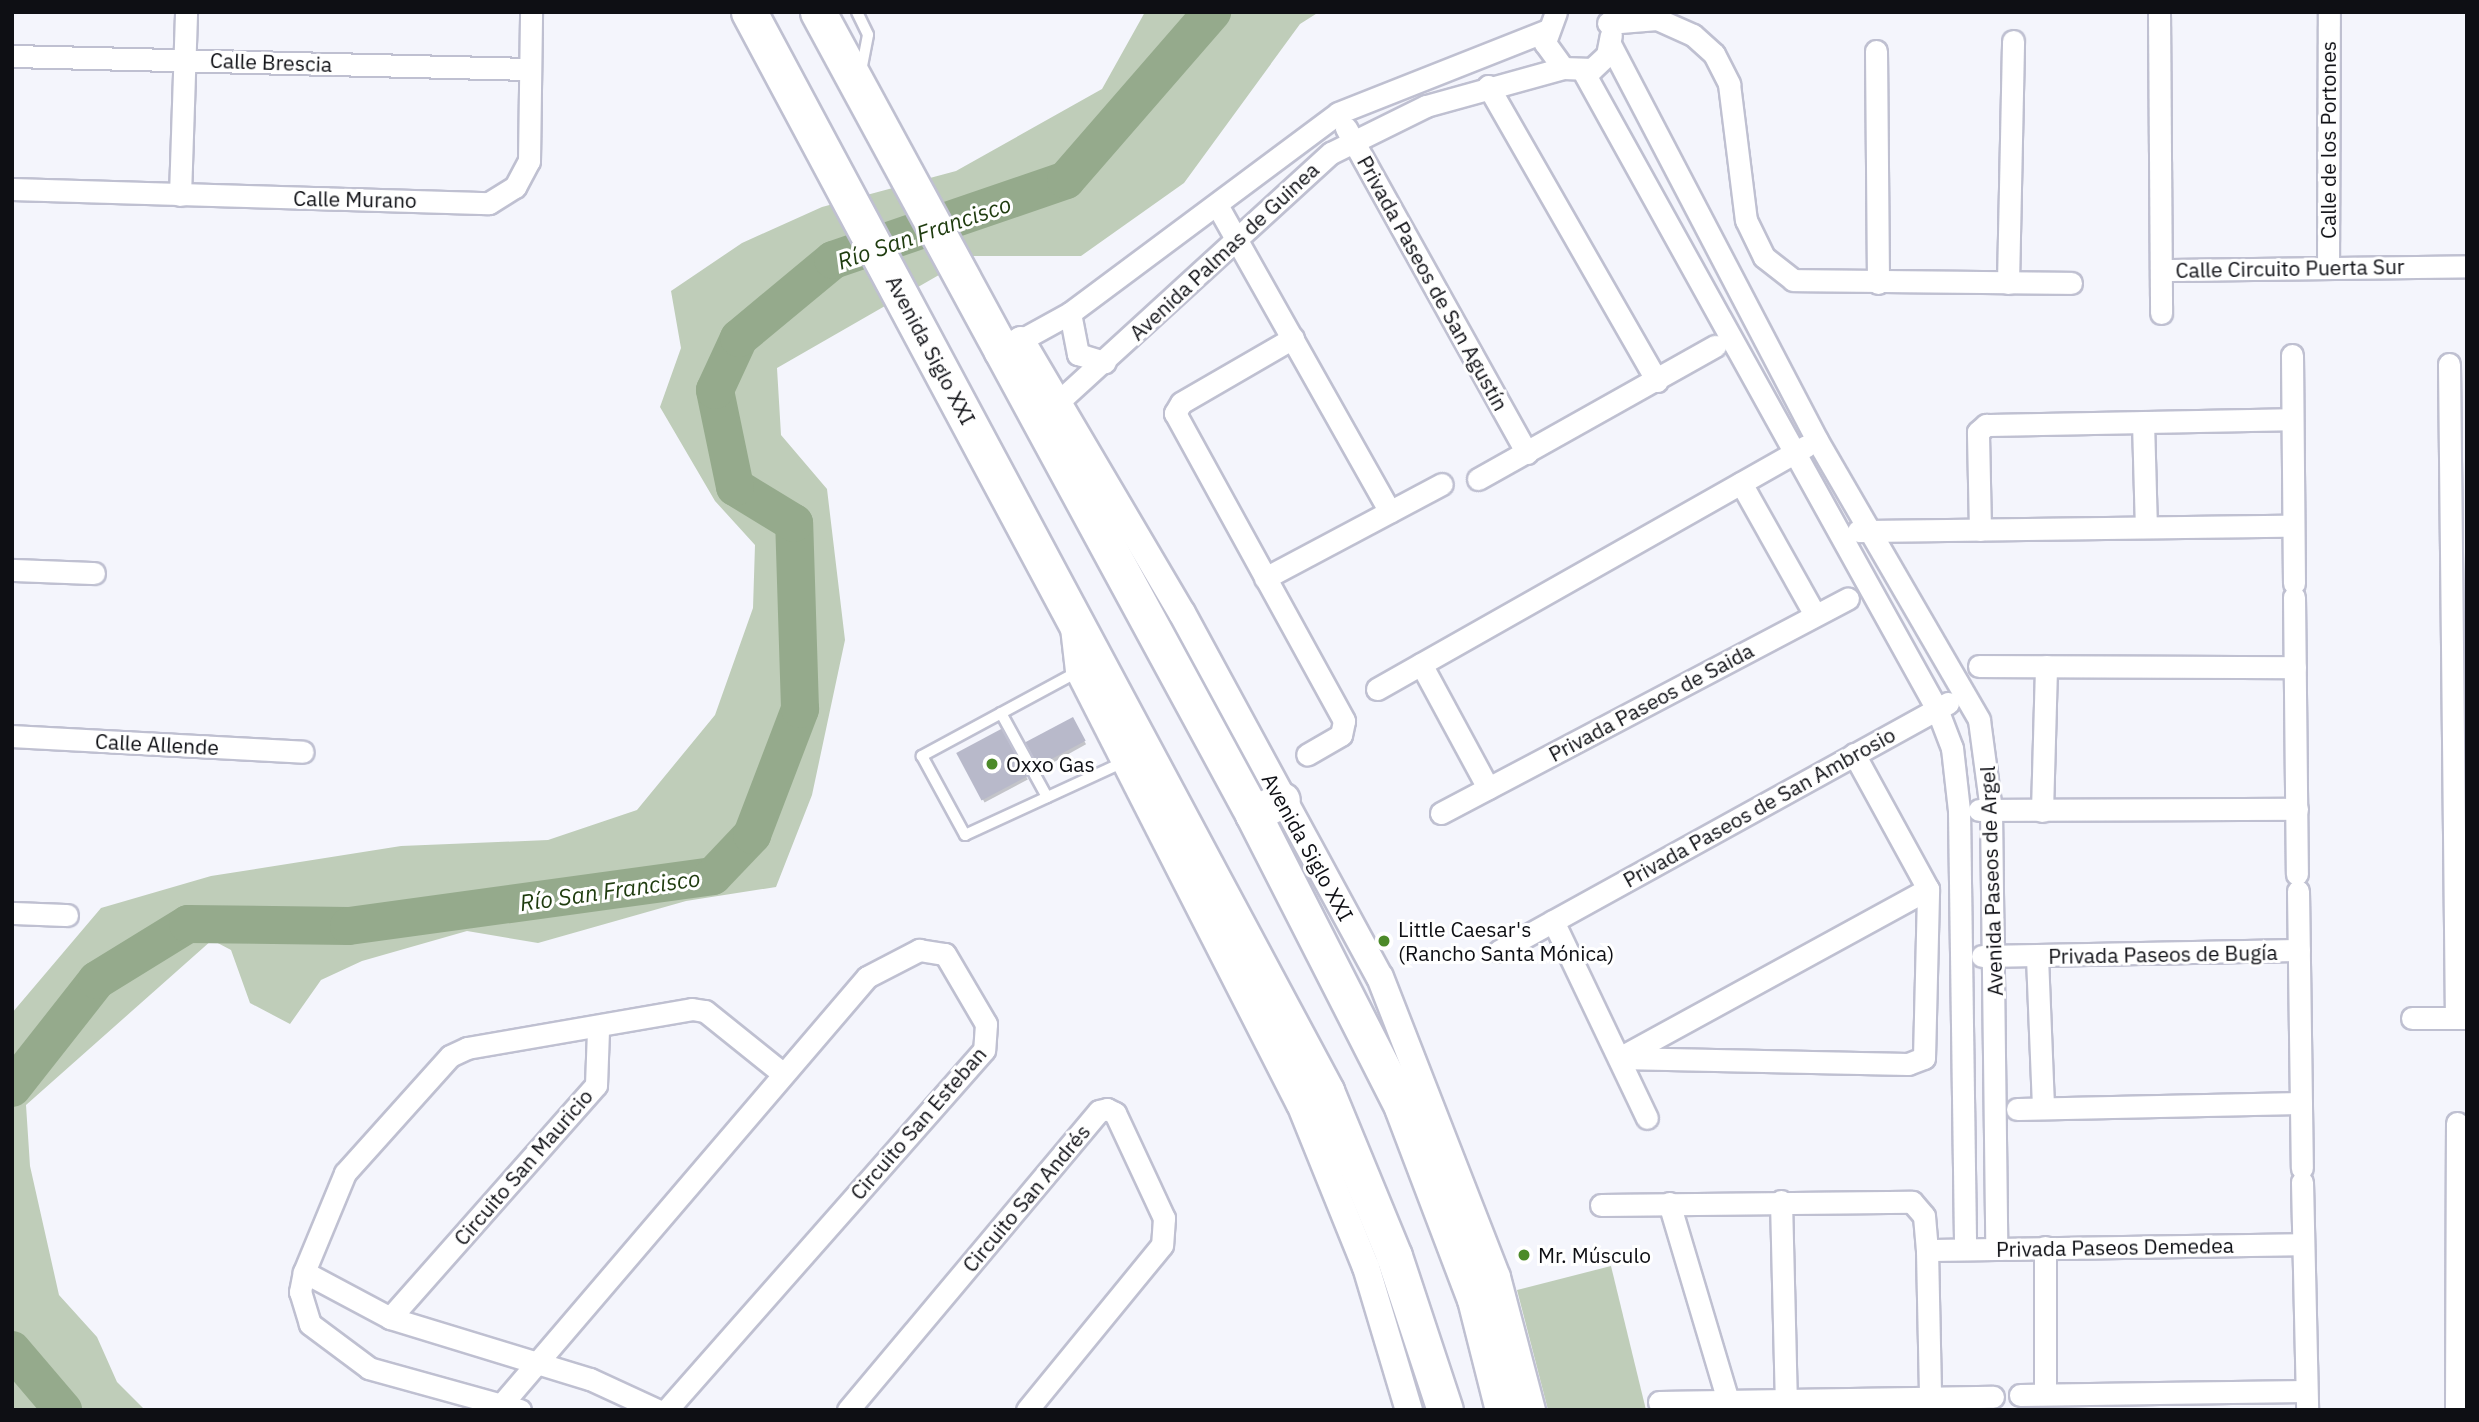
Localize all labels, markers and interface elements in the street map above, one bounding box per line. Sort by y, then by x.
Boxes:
street label: Calle de los Portones [2315,41,2341,239]
street label: Calle Brescia [210,47,332,77]
street label: Privada Paseos de San Agustín [1352,151,1514,415]
street label: Avenida Palmas de Guinea [1124,157,1324,345]
street label: Calle Murano [293,185,417,213]
water label: Río San Francisco [833,189,1015,275]
street label: Calle Circuito Puerta Sur [2175,253,2405,283]
street label: Avenida Siglo XXI [881,271,981,429]
street label: Privada Paseos de Saida [1544,637,1758,767]
street label: Privada Paseos de San Ambrosio [1619,722,1899,892]
street label: Calle Allende [94,728,220,760]
place label: Oxxo Gas [1006,751,1095,777]
marker: Oxxo Gas [984,756,1000,772]
street label: Avenida Paseos de Argel [1974,766,2008,996]
street label: Avenida Siglo XXI [1257,769,1359,925]
water label: Río San Francisco [518,864,702,916]
place label: Little Caesar's (Rancho Santa Mónica) [1398,916,1614,966]
marker: Little Caesar's (Rancho Santa Mónica) [1376,933,1392,949]
street label: Privada Paseos de Bugía [2048,939,2278,969]
street label: Circuito San Esteban [845,1041,991,1205]
street label: Circuito San Mauricio [448,1084,598,1250]
street label: Circuito San Andrés [957,1119,1095,1277]
street label: Privada Paseos Demedea [1996,1232,2234,1262]
place label: Mr. Músculo [1538,1242,1651,1268]
marker: Mr. Músculo [1516,1247,1532,1263]

